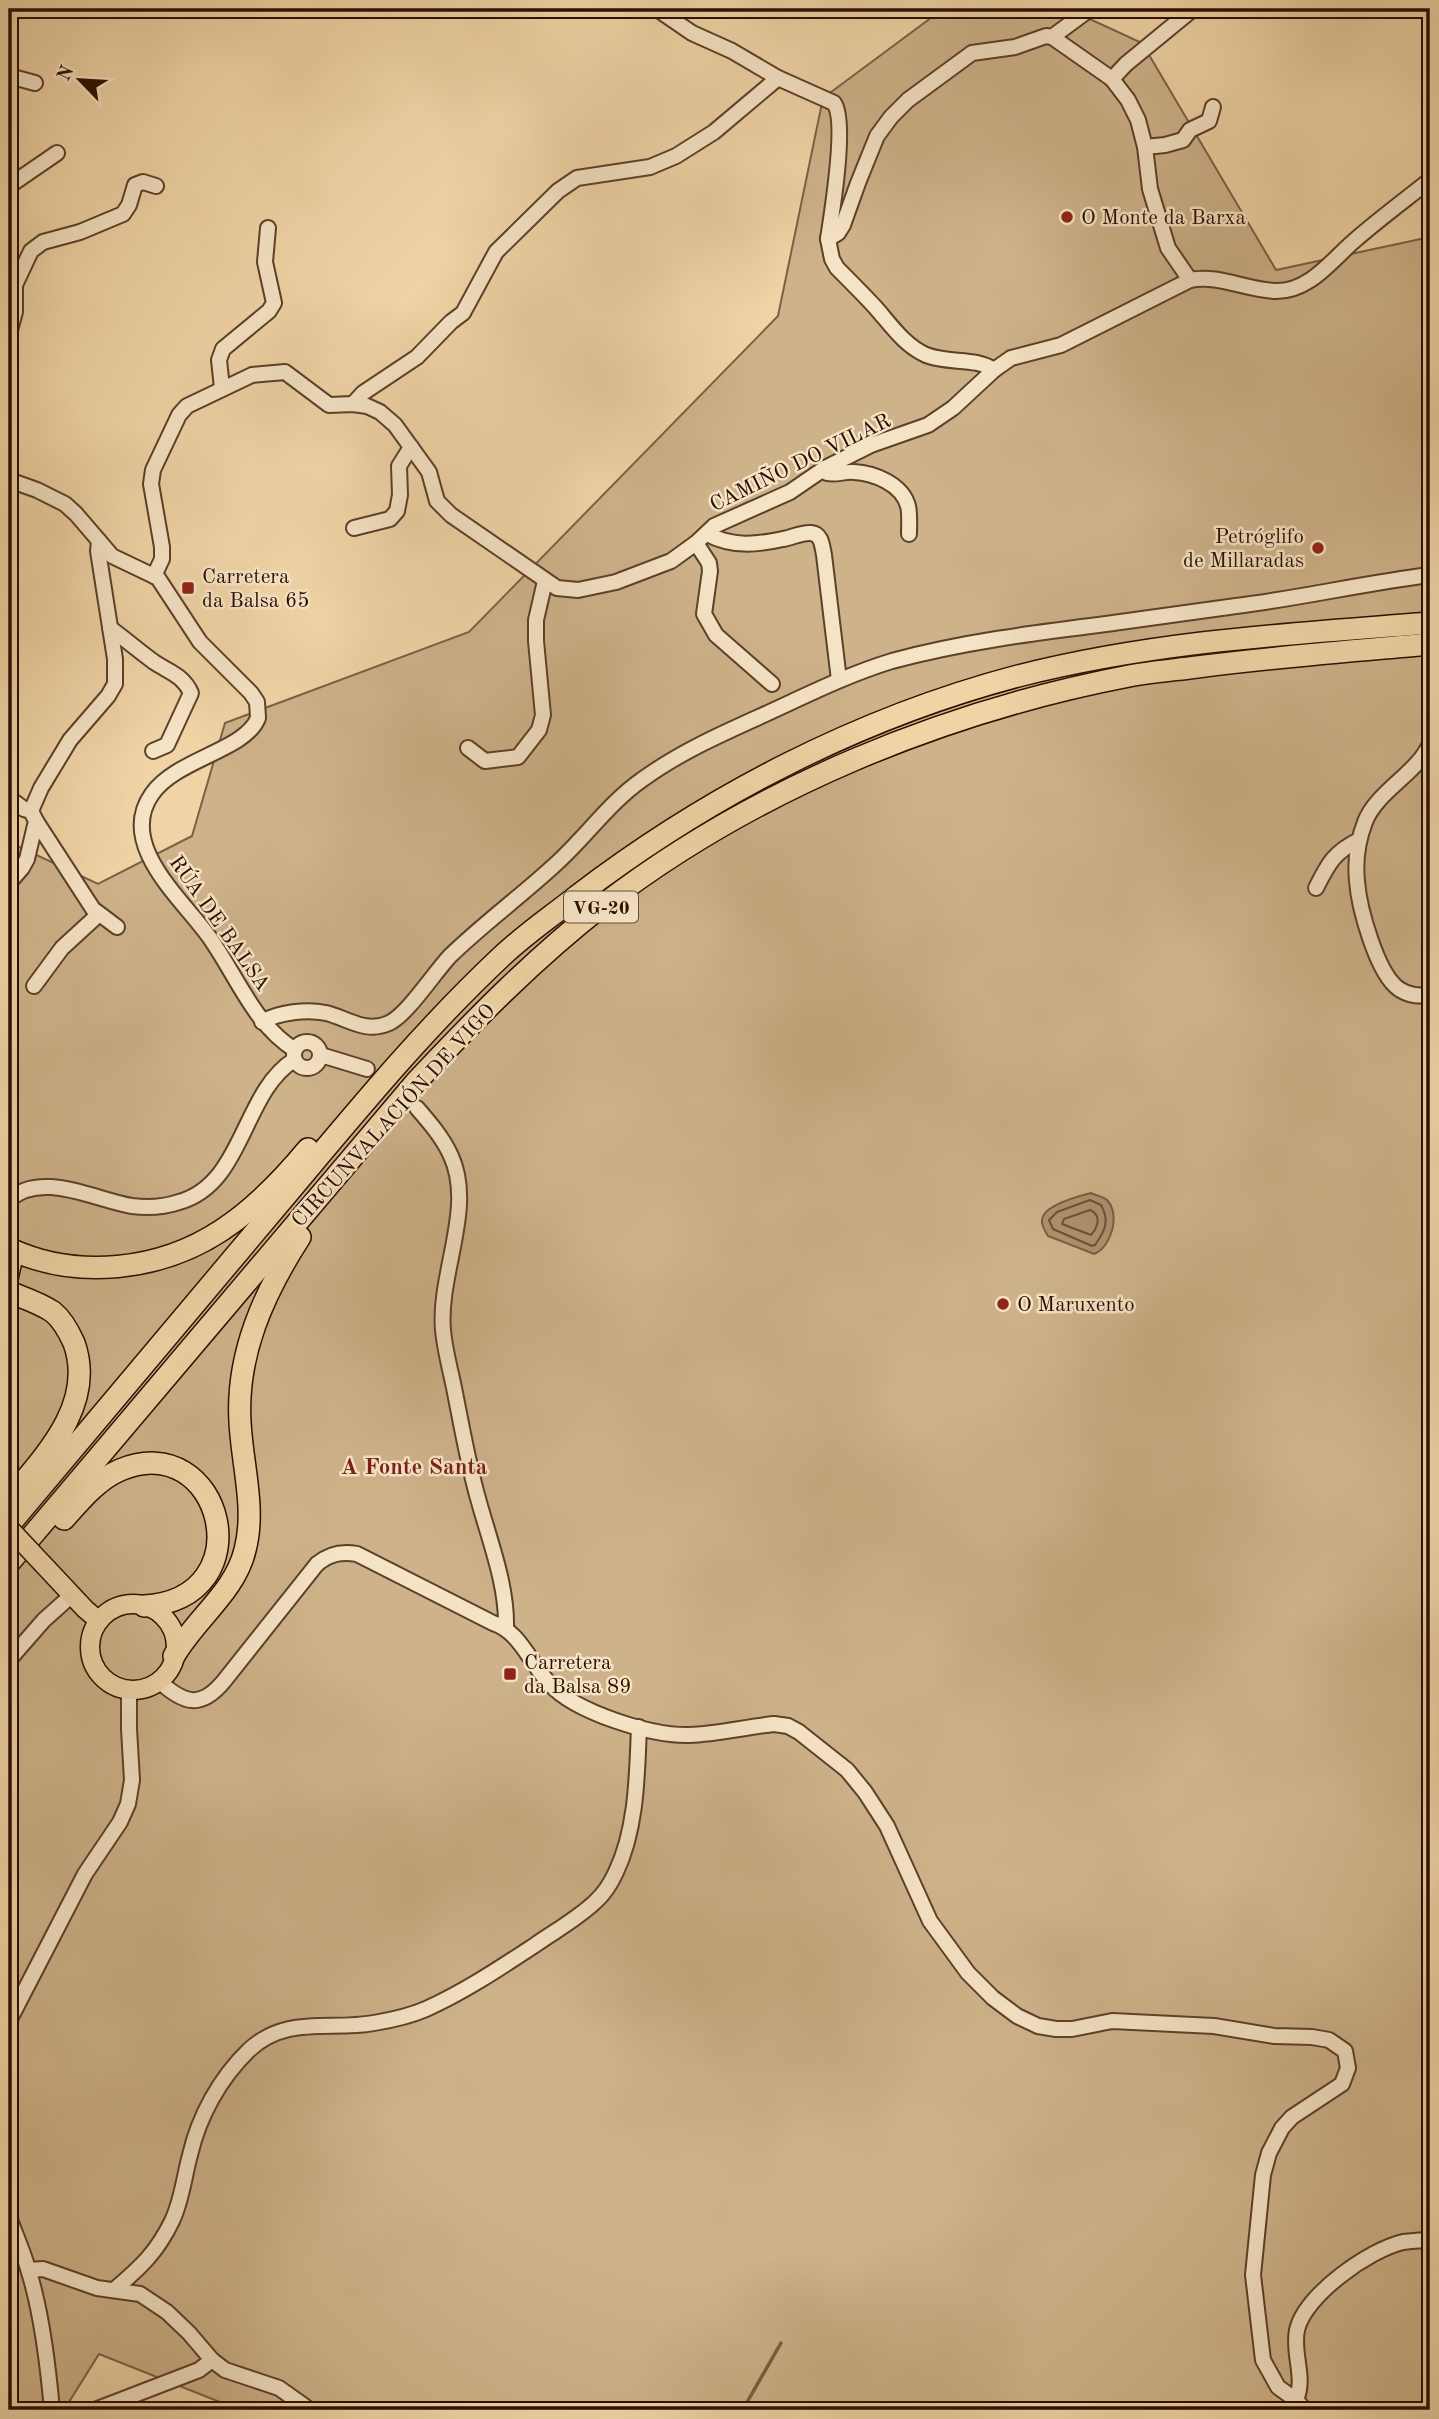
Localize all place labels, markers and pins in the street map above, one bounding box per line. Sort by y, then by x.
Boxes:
place label: O Monte da Barxa [1081,208,1246,229]
marker: O Monte da Barxa [1059,209,1075,225]
place label: Petróglifo de Millaradas [1183,527,1304,572]
marker: Petróglifo de Millaradas [1310,540,1326,556]
place label: Carretera da Balsa 65 [202,567,309,612]
marker: Carretera da Balsa 65 [180,580,196,596]
place label: O Maruxento [1017,1295,1135,1316]
marker: O Maruxento [995,1296,1011,1312]
place label: Carretera da Balsa 89 [524,1653,631,1698]
marker: Carretera da Balsa 89 [502,1666,518,1682]

